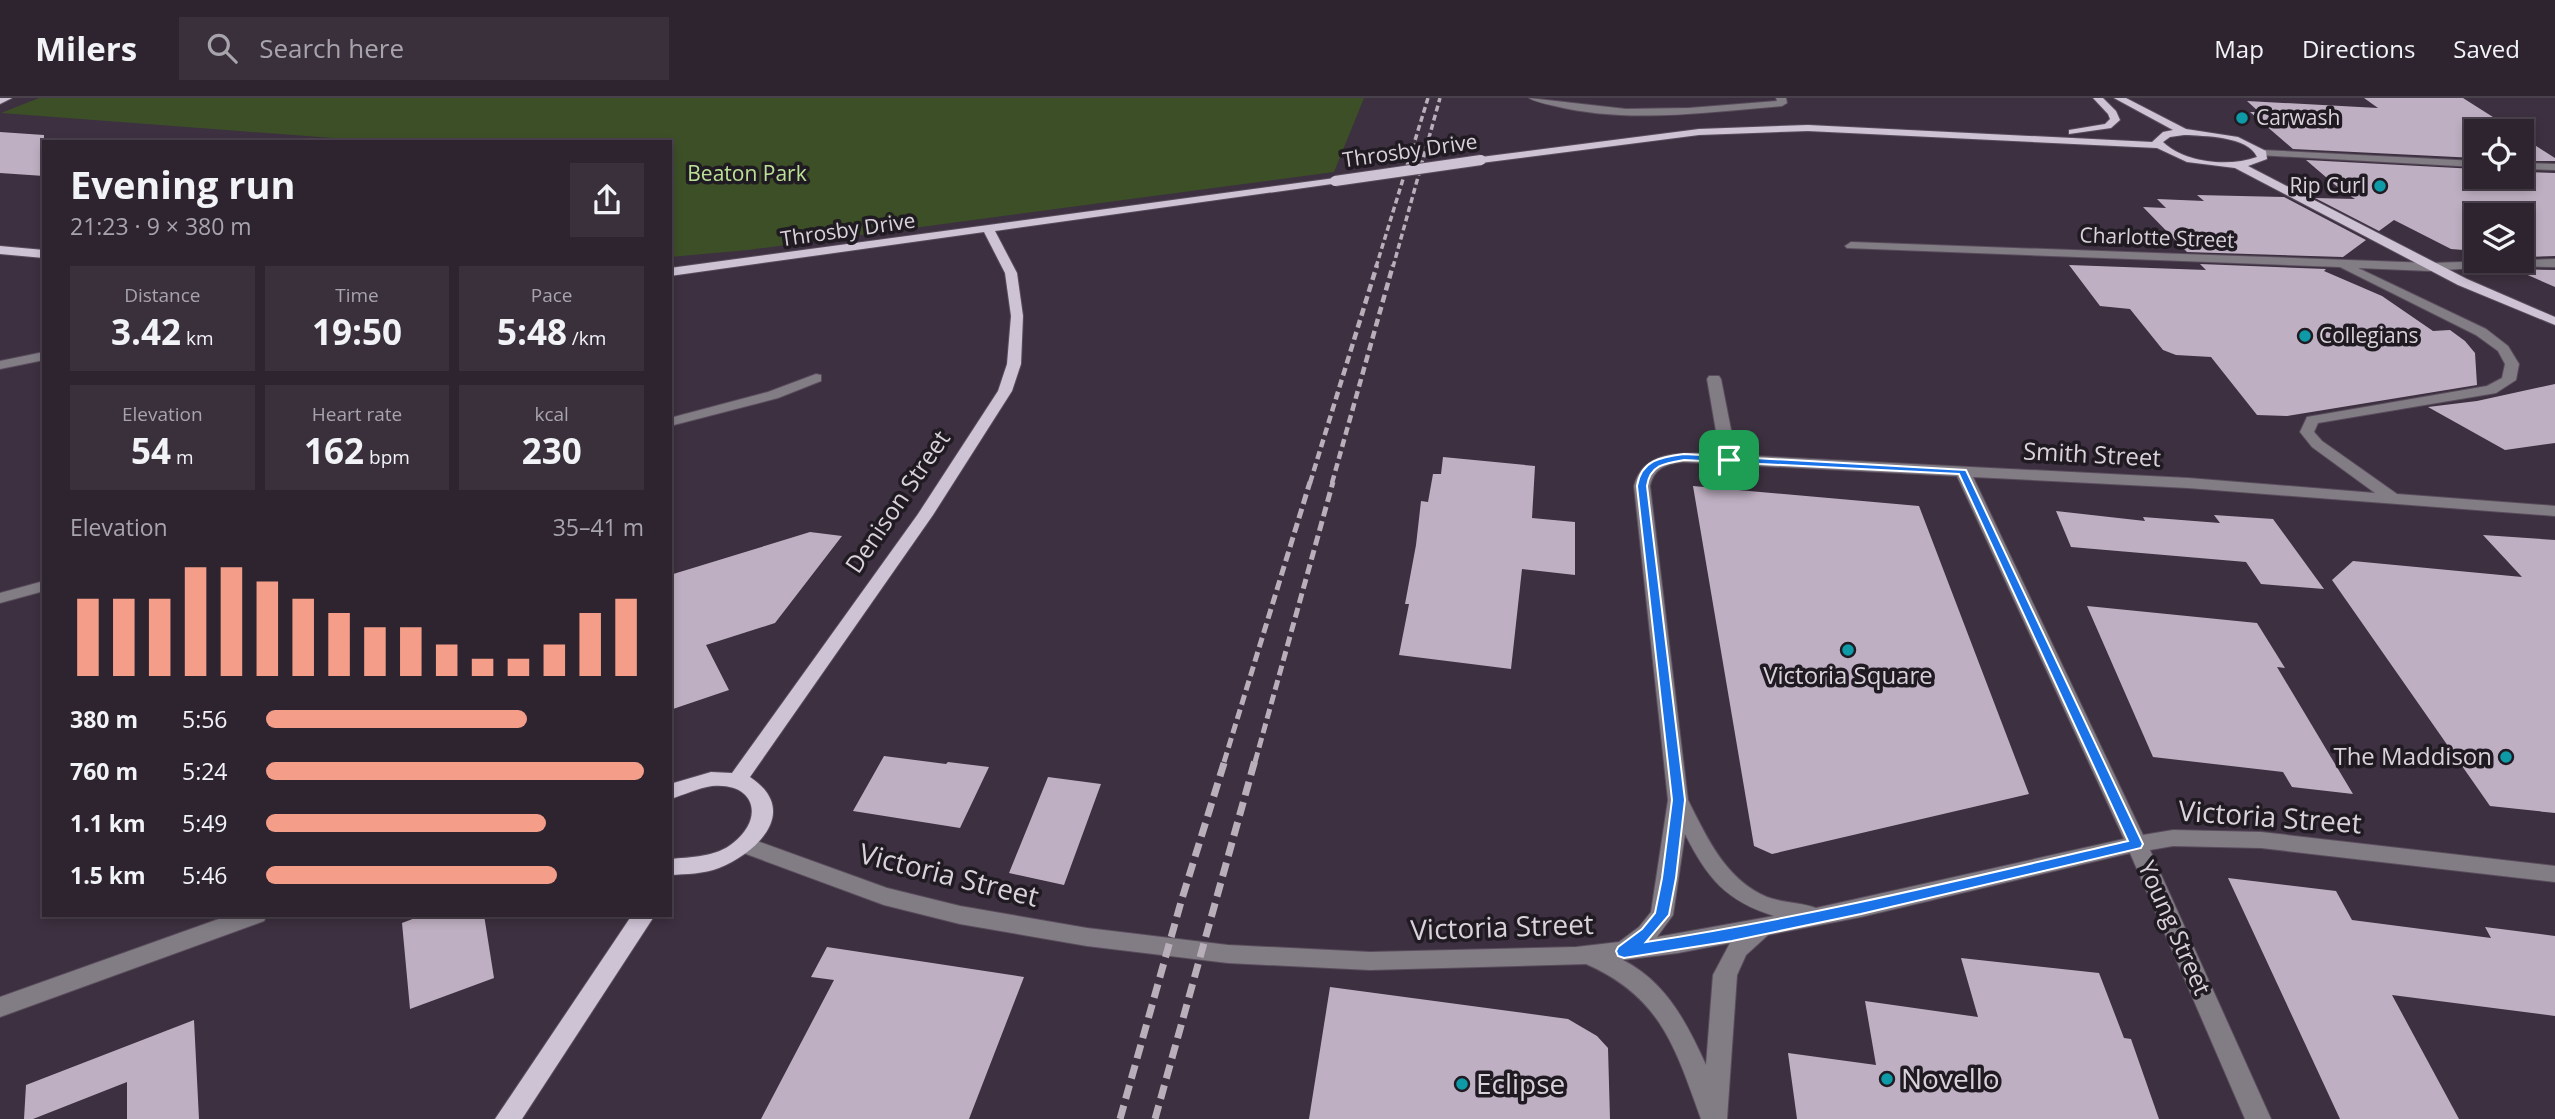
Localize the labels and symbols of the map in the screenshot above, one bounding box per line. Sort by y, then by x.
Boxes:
place label: Carwash [2256,103,2340,131]
marker: Carwash [2234,110,2250,126]
street label: Throsby Drive [1341,127,1479,173]
park label: Beaton Park [687,159,807,187]
place label: Rip Curl [2289,171,2366,199]
marker: Rip Curl [2372,178,2388,194]
street label: Throsby Drive [779,206,917,252]
street label: Charlotte Street [2079,220,2235,254]
place label: Collegians [2319,321,2419,349]
marker: Collegians [2297,328,2313,344]
street label: Denison Street [837,423,957,579]
pin [1699,430,1759,490]
street label: Smith Street [2022,433,2162,474]
marker: Victoria Square [1840,642,1856,658]
place label: Victoria Square [1763,658,1933,691]
place label: The Maddison [2333,739,2492,772]
marker: The Maddison [2498,749,2514,765]
street label: Victoria Street [2177,791,2363,841]
street label: Victoria Street [856,833,1043,915]
street label: Young Street [2131,855,2220,1000]
street label: Victoria Street [1410,904,1594,948]
place label: Novello [1901,1059,2000,1097]
place label: Eclipse [1476,1064,1565,1102]
marker: Novello [1879,1071,1895,1087]
marker: Eclipse [1454,1076,1470,1092]

